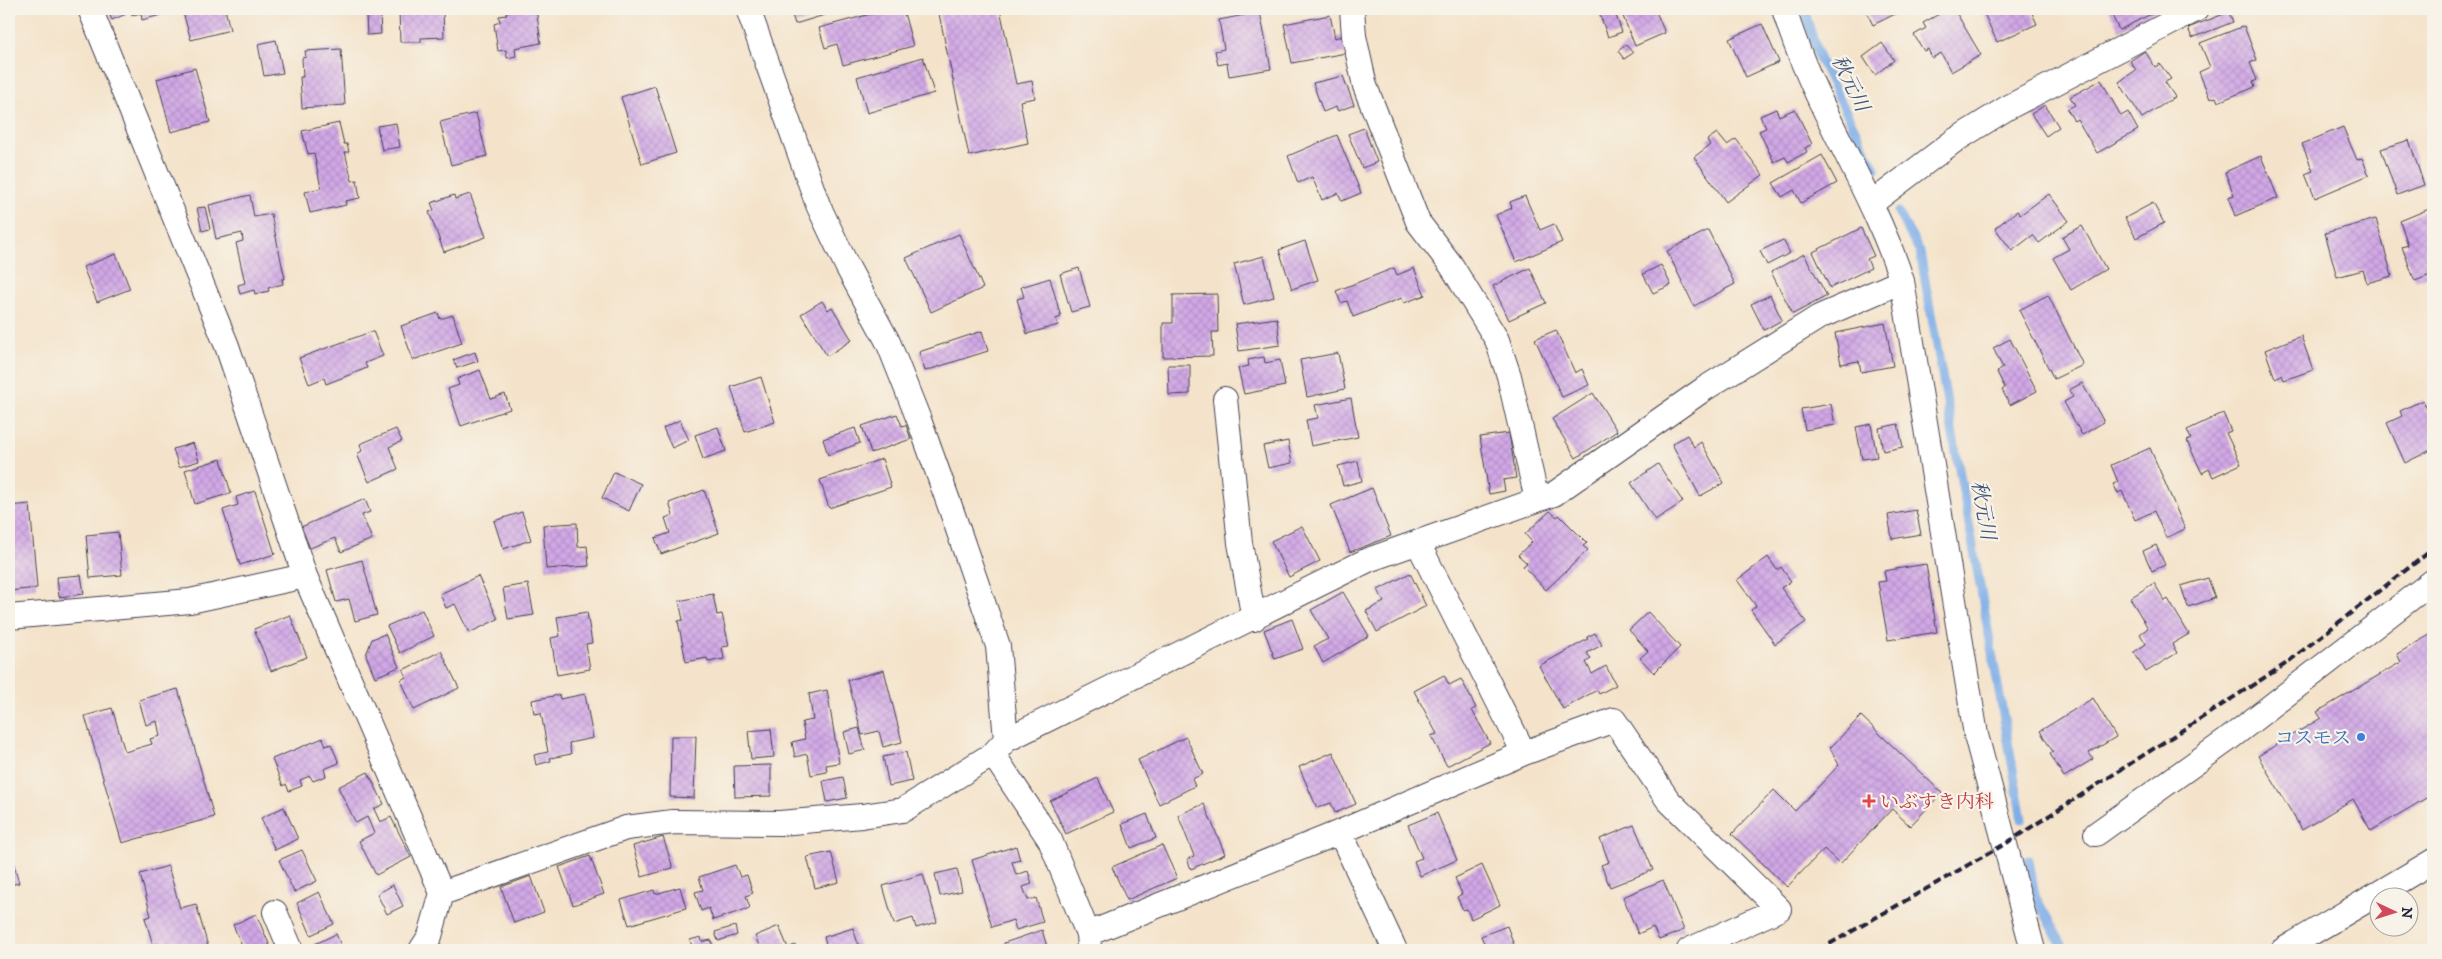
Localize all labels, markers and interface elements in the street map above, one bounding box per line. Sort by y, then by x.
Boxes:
water label: 秋元川 [1825,51,1875,118]
water label: 秋元川 [1965,479,2000,544]
place label: コスモス [2275,727,2351,750]
marker: コスモス [2355,731,2367,743]
place label: いぶすき内科 [1880,791,1994,814]
marker: いぶすき内科 [1862,794,1876,808]
north arrow [2370,886,2420,936]
text: N [2397,906,2415,920]

